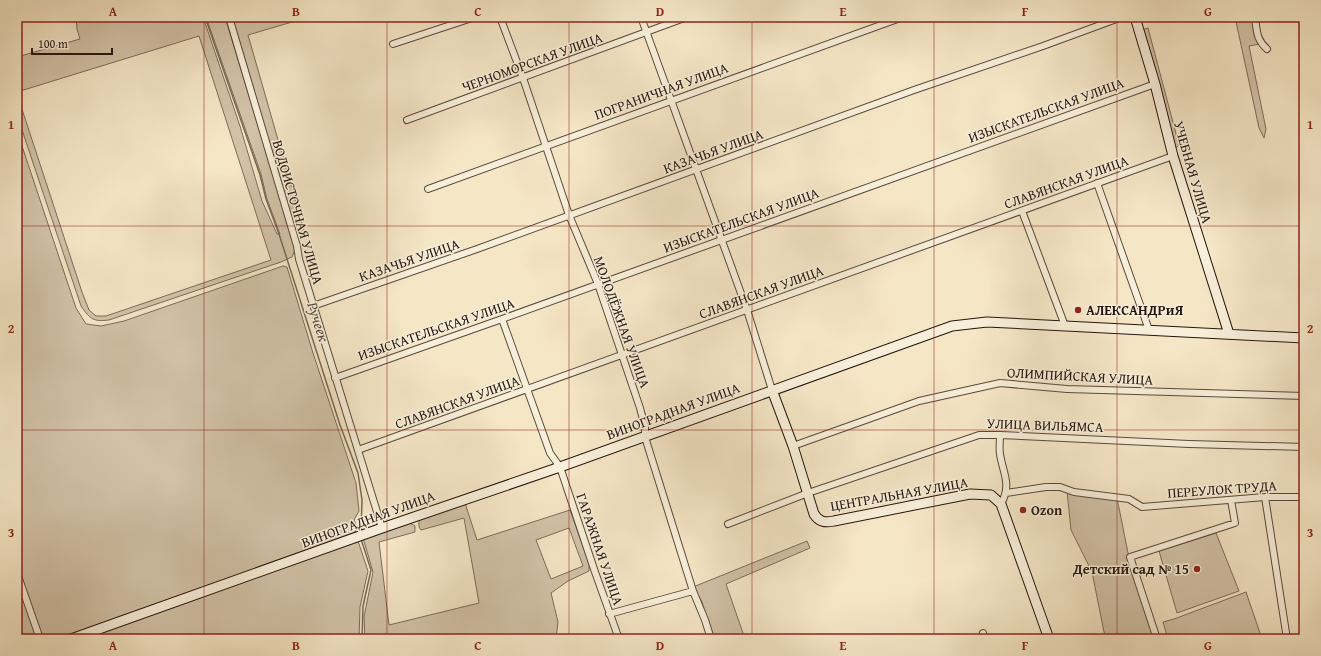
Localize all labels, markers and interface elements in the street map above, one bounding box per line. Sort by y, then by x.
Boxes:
text: A [109,2,118,21]
text: B [292,2,300,21]
text: C [474,2,482,21]
text: D [656,2,664,21]
text: E [840,2,847,21]
text: F [1022,2,1029,21]
text: G [1204,2,1212,21]
street label: ЧЕРНОМОРСКАЯ УЛИЦА [459,27,606,97]
scale bar [32,30,112,56]
text: 100 m [38,35,68,52]
street label: ПОГРАНИЧНАЯ УЛИЦА [591,57,731,125]
street label: ИЗЫСКАТЕЛЬСКАЯ УЛИЦА [965,72,1127,147]
text: 1 [8,115,14,134]
text: 1 [1307,115,1313,134]
street label: УЧЕБНАЯ УЛИЦА [1169,119,1217,226]
street label: КАЗАЧЬЯ УЛИЦА [660,123,766,178]
street label: ВОДОИСТОЧНАЯ УЛИЦА [268,137,328,287]
street label: СЛАВЯНСКАЯ УЛИЦА [1001,150,1131,214]
street label: ИЗЫСКАТЕЛЬСКАЯ УЛИЦА [660,182,822,257]
street label: КАЗАЧЬЯ УЛИЦА [356,233,462,287]
street label: МОЛОДЁЖНАЯ УЛИЦА [589,253,655,391]
street label: СЛАВЯНСКАЯ УЛИЦА [696,260,826,324]
street label: ИЗЫСКАТЕЛЬСКАЯ УЛИЦА [355,293,517,365]
water label: Ручеек [302,298,335,345]
place label: АЛЕКСАНДРиЯ [1086,300,1183,320]
marker: АЛЕКСАНДРиЯ [1073,305,1083,315]
text: 2 [8,319,15,338]
text: 2 [1307,319,1314,338]
street label: ОЛИМПИЙСКАЯ УЛИЦА [1007,362,1154,390]
street label: СЛАВЯНСКАЯ УЛИЦА [392,370,522,434]
street label: ВИНОГРАДНАЯ УЛИЦА [604,377,743,444]
street label: УЛИЦА ВИЛЬЯМСА [986,413,1104,437]
street label: ЦЕНТРАЛЬНАЯ УЛИЦА [829,472,970,516]
street label: ПЕРЕУЛОК ТРУДА [1167,475,1278,503]
street label: ВИНОГРАДНАЯ УЛИЦА [299,485,438,552]
street label: ГАРАЖНАЯ УЛИЦА [571,490,629,608]
place label: Ozon [1031,500,1063,520]
marker: Ozon [1018,505,1028,515]
text: 3 [8,523,14,542]
text: 3 [1307,523,1313,542]
place label: Детский сад № 15 [1072,559,1189,579]
marker: Детский сад № 15 [1192,564,1202,574]
text: A [109,636,118,655]
text: B [292,636,300,655]
text: C [474,636,482,655]
text: D [656,636,664,655]
text: E [840,636,847,655]
text: F [1022,636,1029,655]
text: G [1204,636,1212,655]

